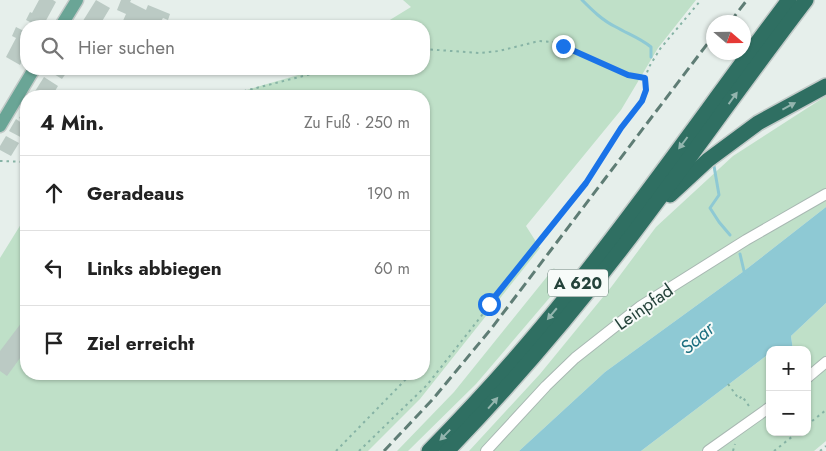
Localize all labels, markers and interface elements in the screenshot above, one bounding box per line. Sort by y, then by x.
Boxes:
north arrow [706,15,751,60]
search box [20,20,430,75]
icon: search [38,34,66,62]
text: Hier suchen [78,34,175,61]
route end [552,35,575,58]
one-way arrow [727,92,738,105]
one-way arrow [782,102,797,110]
text: 4 Min. [40,108,104,138]
text: Zu Fuß · 250 m [304,111,410,134]
one-way arrow [678,136,688,150]
icon: ahead [40,179,68,207]
text: Geradeaus [87,180,184,207]
text: 190 m [367,182,410,205]
icon: left [40,254,68,282]
text: Links abbiegen [87,255,222,282]
text: 60 m [374,257,410,280]
road number: A 620 [548,270,608,296]
street label: Leinpfad [610,277,678,337]
route start [478,293,501,316]
one-way arrow [547,307,558,320]
water label: Saar [674,314,721,360]
icon: arrive [40,329,68,357]
text: Ziel erreicht [87,330,194,357]
map controls [766,346,811,436]
button: + [766,346,811,391]
button: − [766,391,811,436]
one-way arrow [487,397,499,409]
one-way arrow [439,429,451,441]

